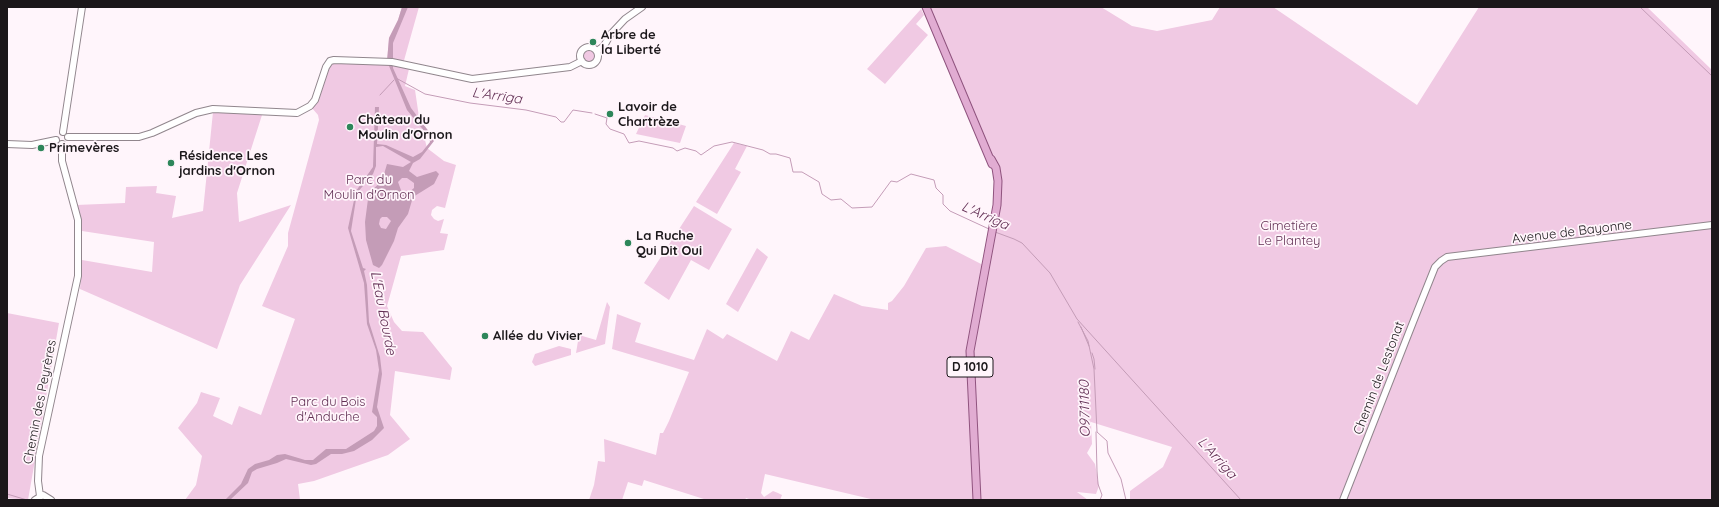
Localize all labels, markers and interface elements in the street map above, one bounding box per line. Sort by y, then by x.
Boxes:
place label: Arbre de la Liberté [601,27,661,58]
marker: Arbre de la Liberté [588,37,598,47]
water label: L'Arriga [471,84,523,108]
place label: Lavoir de Chartrèze [618,99,680,130]
marker: Lavoir de Chartrèze [605,109,615,119]
place label: Château du Moulin d'Ornon [358,112,452,143]
marker: Château du Moulin d'Ornon [345,122,355,132]
place label: Primevères [49,140,119,156]
marker: Primevères [36,143,46,153]
place label: Résidence Les jardins d'Ornon [179,148,275,179]
marker: Résidence Les jardins d'Ornon [166,158,176,168]
park label: Parc du Moulin d'Ornon [323,172,415,203]
water label: L'Arriga [959,198,1011,234]
street label: Avenue de Bayonne [1511,217,1633,247]
park label: Cimetière Le Plantey [1258,218,1320,249]
place label: La Ruche Qui Dit Oui [636,228,702,259]
marker: La Ruche Qui Dit Oui [623,238,633,248]
water label: L'Eau Bourde [367,270,399,356]
street label: Chemin de Lestonat [1350,319,1408,437]
place label: Allée du Vivier [493,328,582,344]
marker: Allée du Vivier [480,331,490,341]
street label: Chemin des Peyrères [20,339,60,465]
road number: D 1010 [947,357,993,377]
water label: O9711180 [1076,380,1094,438]
park label: Parc du Bois d'Anduche [291,394,365,425]
water label: L'Arriga [1194,434,1240,482]

